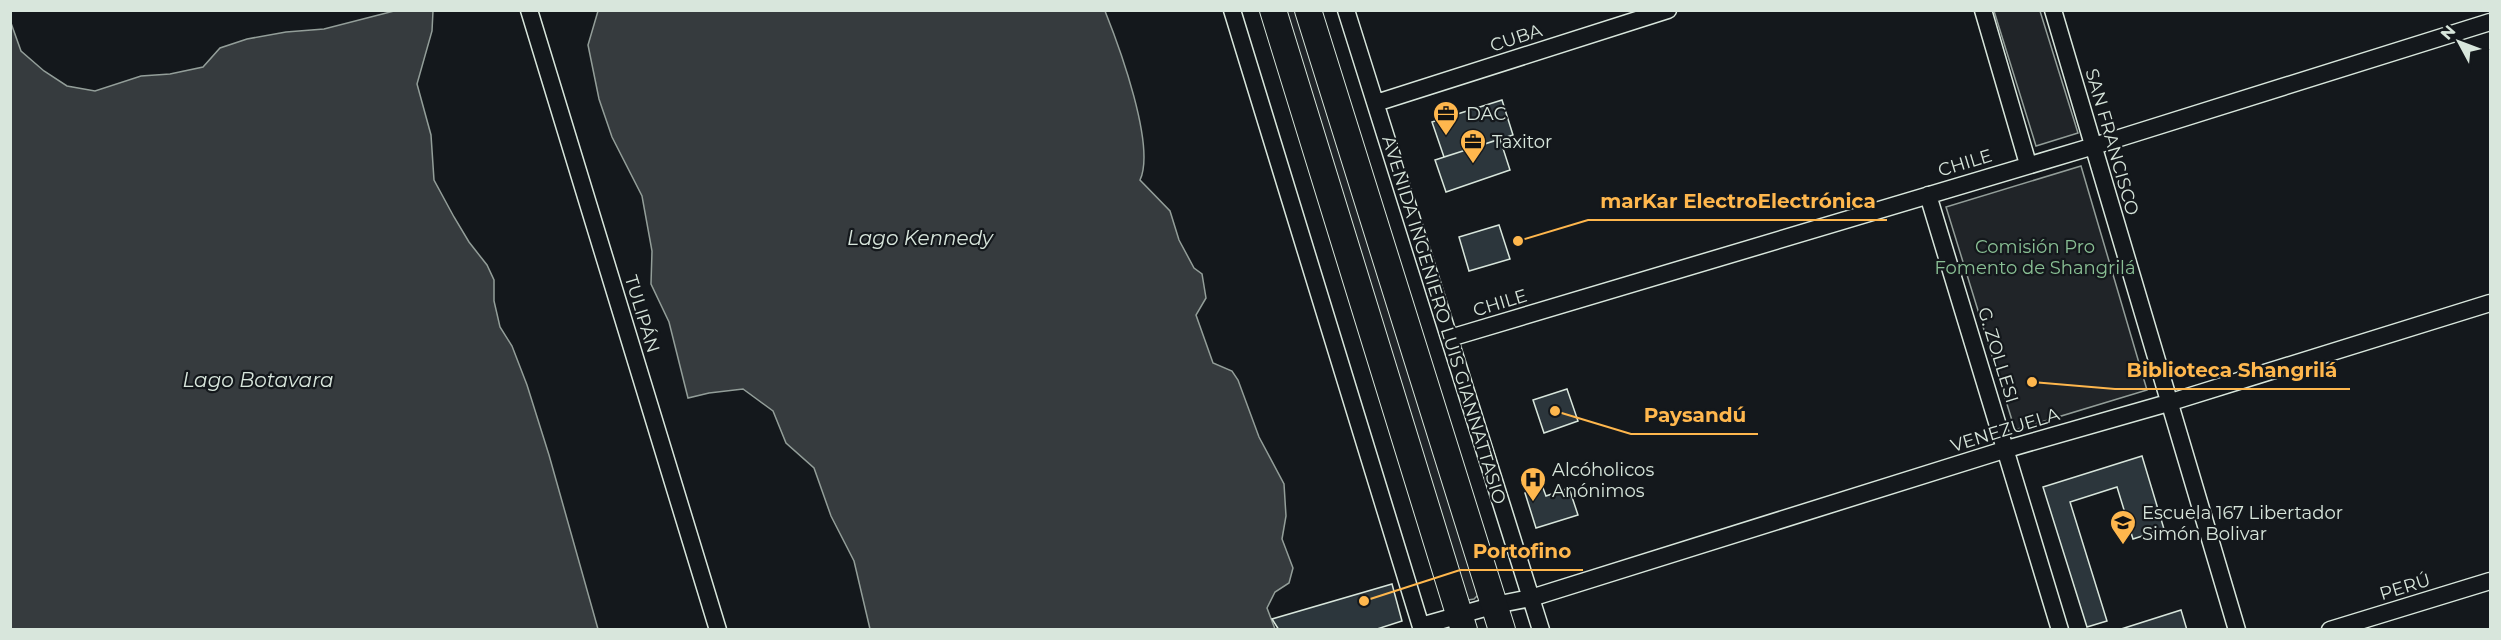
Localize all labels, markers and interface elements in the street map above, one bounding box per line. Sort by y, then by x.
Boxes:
north arrow [2429,12,2489,72]
street label: CUBA [1487,19,1545,57]
text: N [2437,21,2459,44]
street label: SAN FRANCISCO [2081,66,2143,218]
office icon: DAC [1431,99,1461,137]
place label: DAC [1466,103,1506,125]
office icon: Taxitor [1458,127,1488,165]
place label: Taxitor [1492,131,1552,153]
street label: AVENIDA INGENIERO LUIS GIANNATTASIO [1377,133,1511,507]
street label: CHILE [1935,144,1995,182]
callout: marKar ElectroElectrónica [1588,182,1887,220]
text: marKar ElectroElectrónica [1600,189,1876,213]
water label: Lago Kennedy [847,226,994,250]
park label: Comisión Pro Fomento de Shangrilá [1935,236,2136,279]
street label: TULIPÁN [620,273,664,355]
street label: CHILE [1470,284,1530,322]
street label: G. ZOLLESI [1973,304,2023,406]
callout: Biblioteca Shangrilá [2115,351,2350,389]
text: Biblioteca Shangrilá [2127,358,2337,382]
water label: Lago Botavara [182,368,334,392]
callout: Paysandú [1631,396,1758,434]
text: Paysandú [1644,403,1746,427]
street label: VENEZUELA [1948,403,2062,457]
place label: Alcóholicos Anónimos [1552,459,1654,502]
hospital icon: Alcóholicos Anónimos [1518,465,1548,503]
place label: Escuela 167 Libertador Simón Bolivar [2142,502,2343,545]
school or university icon: Escuela 167 Libertador Simón Bolivar [2108,508,2138,546]
callout: Portofino [1460,532,1583,570]
text: Portofino [1473,539,1571,563]
street label: PERÚ [2377,569,2433,605]

